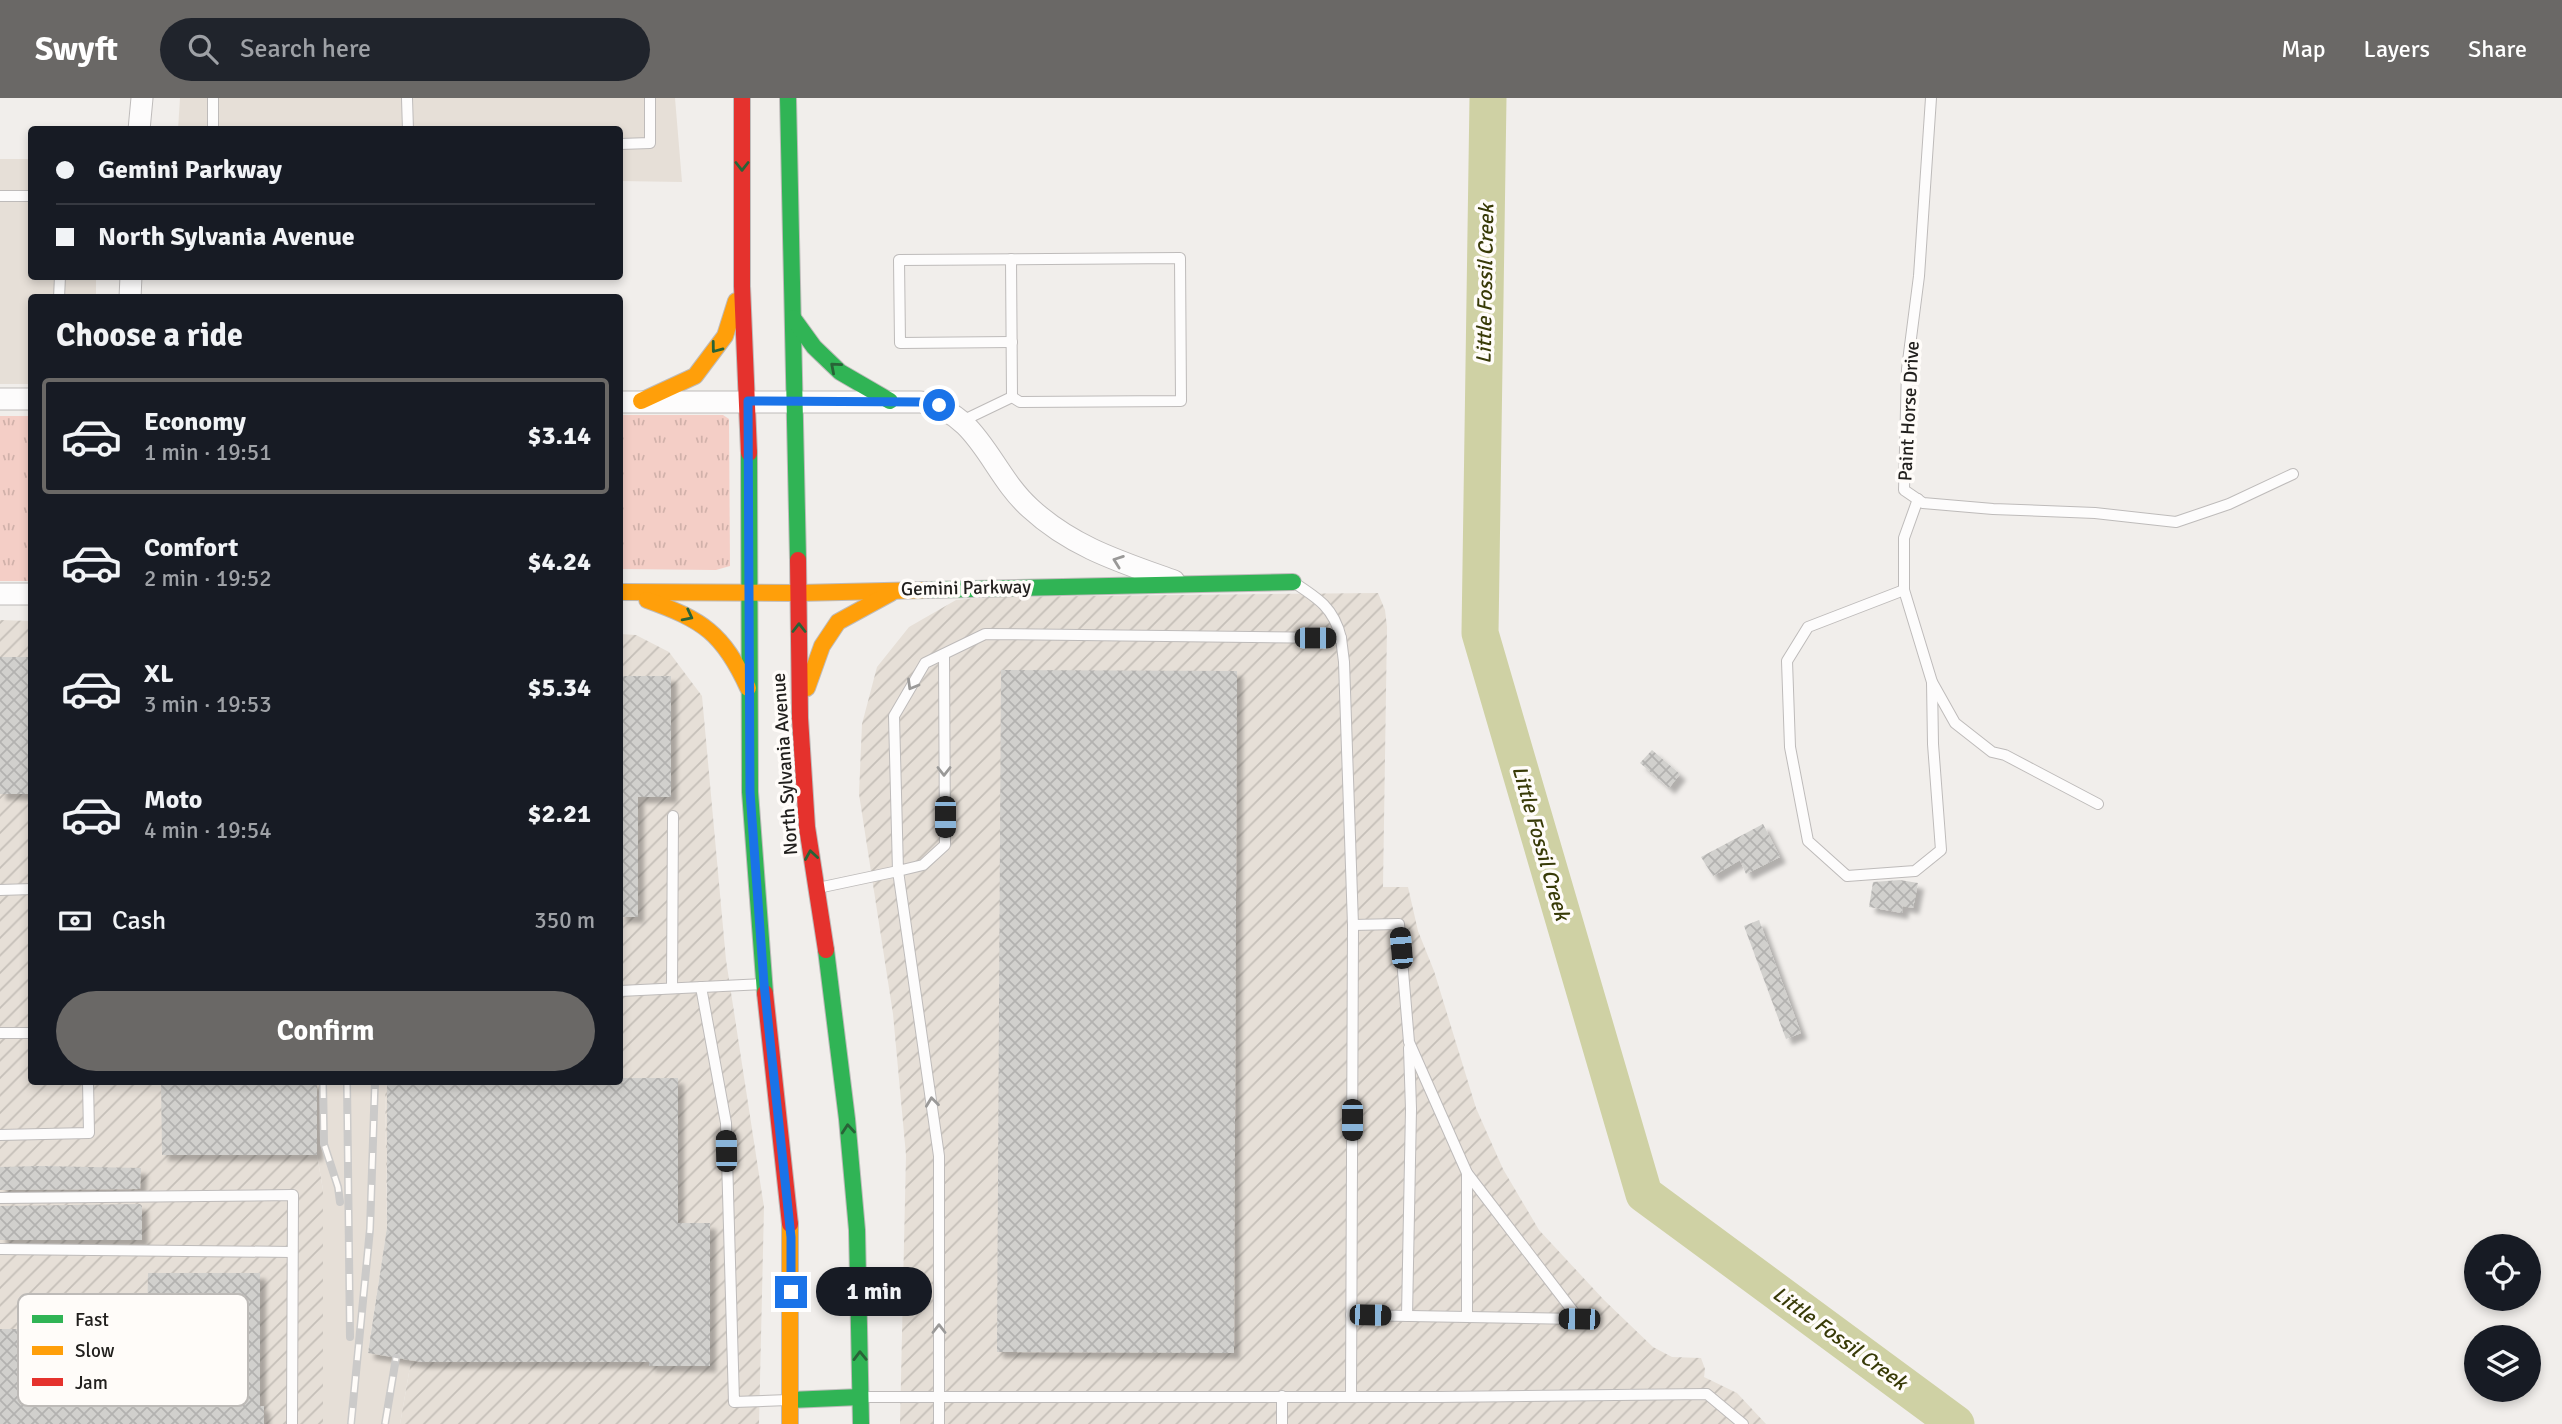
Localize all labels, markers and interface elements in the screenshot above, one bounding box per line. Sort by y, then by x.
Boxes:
search box [160,18,650,81]
text: Swyft [35,29,118,70]
icon: search [184,30,222,68]
text: Search here [240,33,371,65]
text: Map [2281,34,2326,64]
text: Layers [2364,34,2430,64]
text: Share [2468,34,2527,64]
text: Gemini Parkway [98,154,282,186]
one-way arrow [734,161,750,172]
water label: Little Fossil Creek [1471,201,1499,364]
text: North Sylvania Avenue [98,221,355,253]
text: Choose a ride [56,316,243,355]
one-way arrow [711,340,724,353]
street label: Paint Horse Drive [1893,340,1925,482]
one-way arrow [830,363,843,375]
route start [923,389,955,421]
icon: car [60,405,123,468]
text: Economy [144,406,246,438]
text: $3.14 [527,420,591,452]
text: 1 min · 19:51 [144,438,272,467]
icon: car [60,531,123,594]
text: Comfort [144,532,238,564]
text: $4.24 [527,546,591,578]
one-way arrow [1113,555,1125,569]
text: 2 min · 19:52 [144,564,272,593]
street label: Gemini Parkway [901,575,1031,601]
one-way arrow [681,607,693,621]
one-way arrow [791,622,807,632]
car [1295,628,1337,649]
icon: car [60,657,123,720]
text: XL [144,658,174,690]
text: $5.34 [527,672,591,704]
street label: North Sylvania Avenue [767,672,803,856]
one-way arrow [907,678,920,691]
text: 3 min · 19:53 [144,690,272,719]
water label: Little Fossil Creek [1506,763,1576,926]
one-way arrow [936,766,952,777]
icon: car [60,783,123,846]
text: Moto [144,784,202,816]
car [935,796,956,838]
text: $2.21 [527,798,591,830]
text: 4 min · 19:54 [144,816,272,845]
one-way arrow [804,849,819,861]
icon: cash [56,902,94,940]
text: Cash [112,905,166,937]
text: 350 m [534,906,595,935]
car [1389,926,1414,970]
button: Confirm [56,991,595,1071]
one-way arrow [924,1096,939,1107]
car [1342,1099,1363,1141]
one-way arrow [841,1123,856,1134]
car [716,1130,737,1172]
map controls [2464,1234,2541,1402]
button: locate [2464,1234,2541,1311]
callout: 1 min [816,1268,931,1316]
route end [775,1276,807,1308]
text: 1 min [846,1277,902,1306]
water label: Little Fossil Creek [1768,1281,1914,1397]
legend [18,1294,248,1406]
car [1349,1304,1392,1326]
text: Fast [75,1308,109,1332]
car [1558,1308,1601,1330]
one-way arrow [931,1323,947,1333]
button: layers [2464,1325,2541,1402]
text: Slow [75,1339,115,1363]
one-way arrow [852,1350,867,1361]
text: Jam [75,1371,108,1395]

